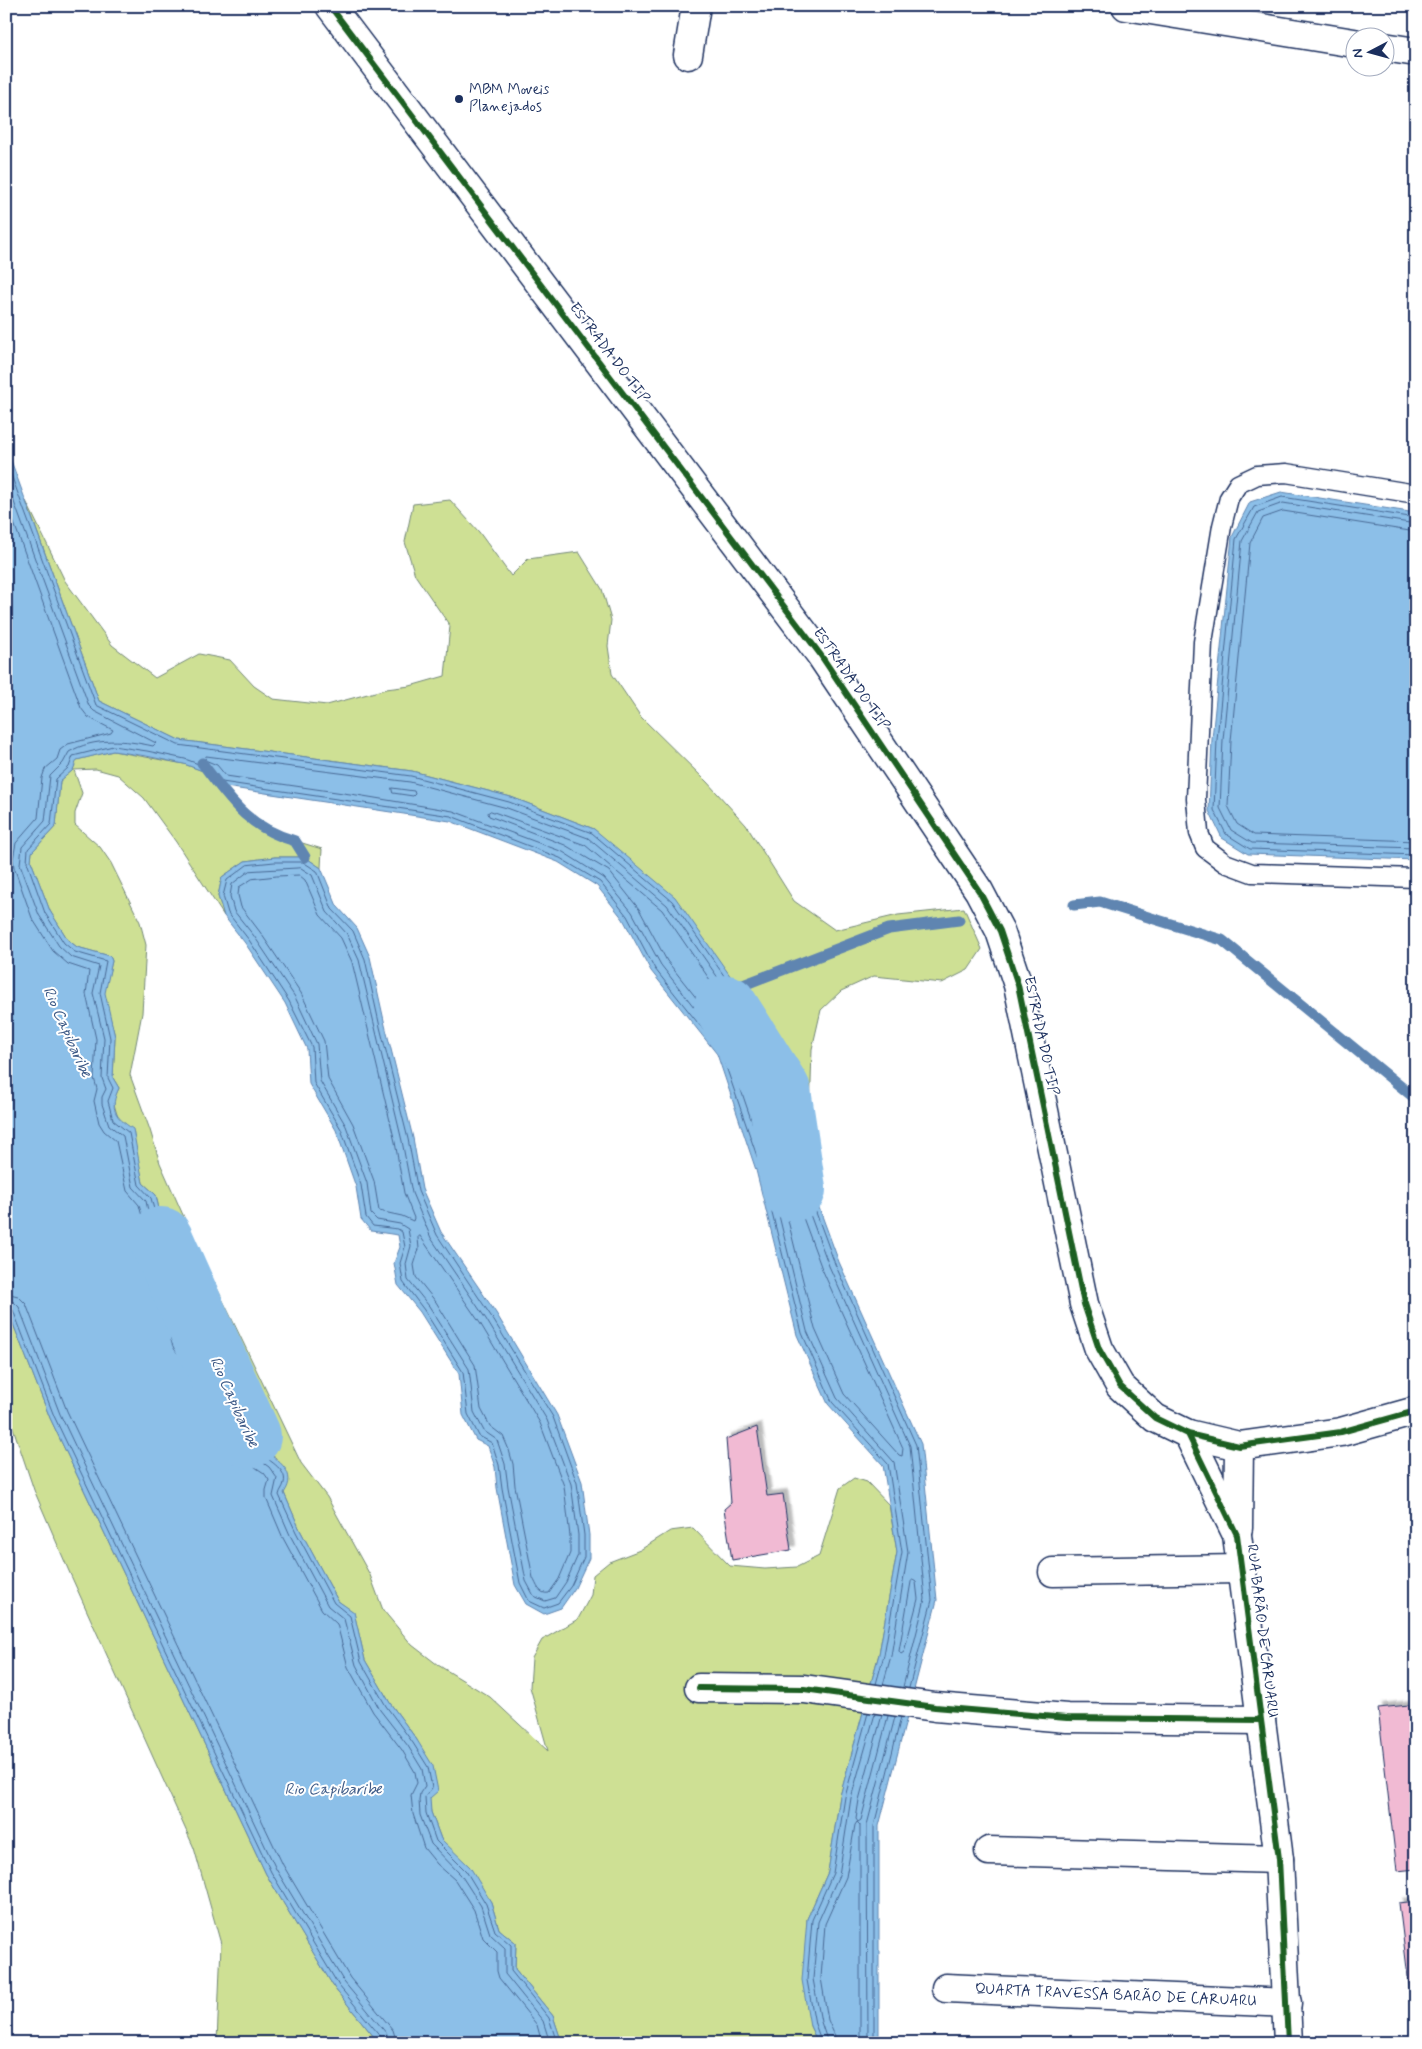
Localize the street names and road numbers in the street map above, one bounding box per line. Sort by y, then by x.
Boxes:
street label: ESTRADA DO TIP [565,299,653,407]
street label: ESTRADA DO TIP [808,624,894,734]
street label: ESTRADA DO TIP [1019,975,1063,1097]
street label: RUA BARÃO DE CARUARU [1241,1543,1283,1719]
street label: QUARTA TRAVESSA BARÃO DE CARUARU [975,1979,1257,2012]

